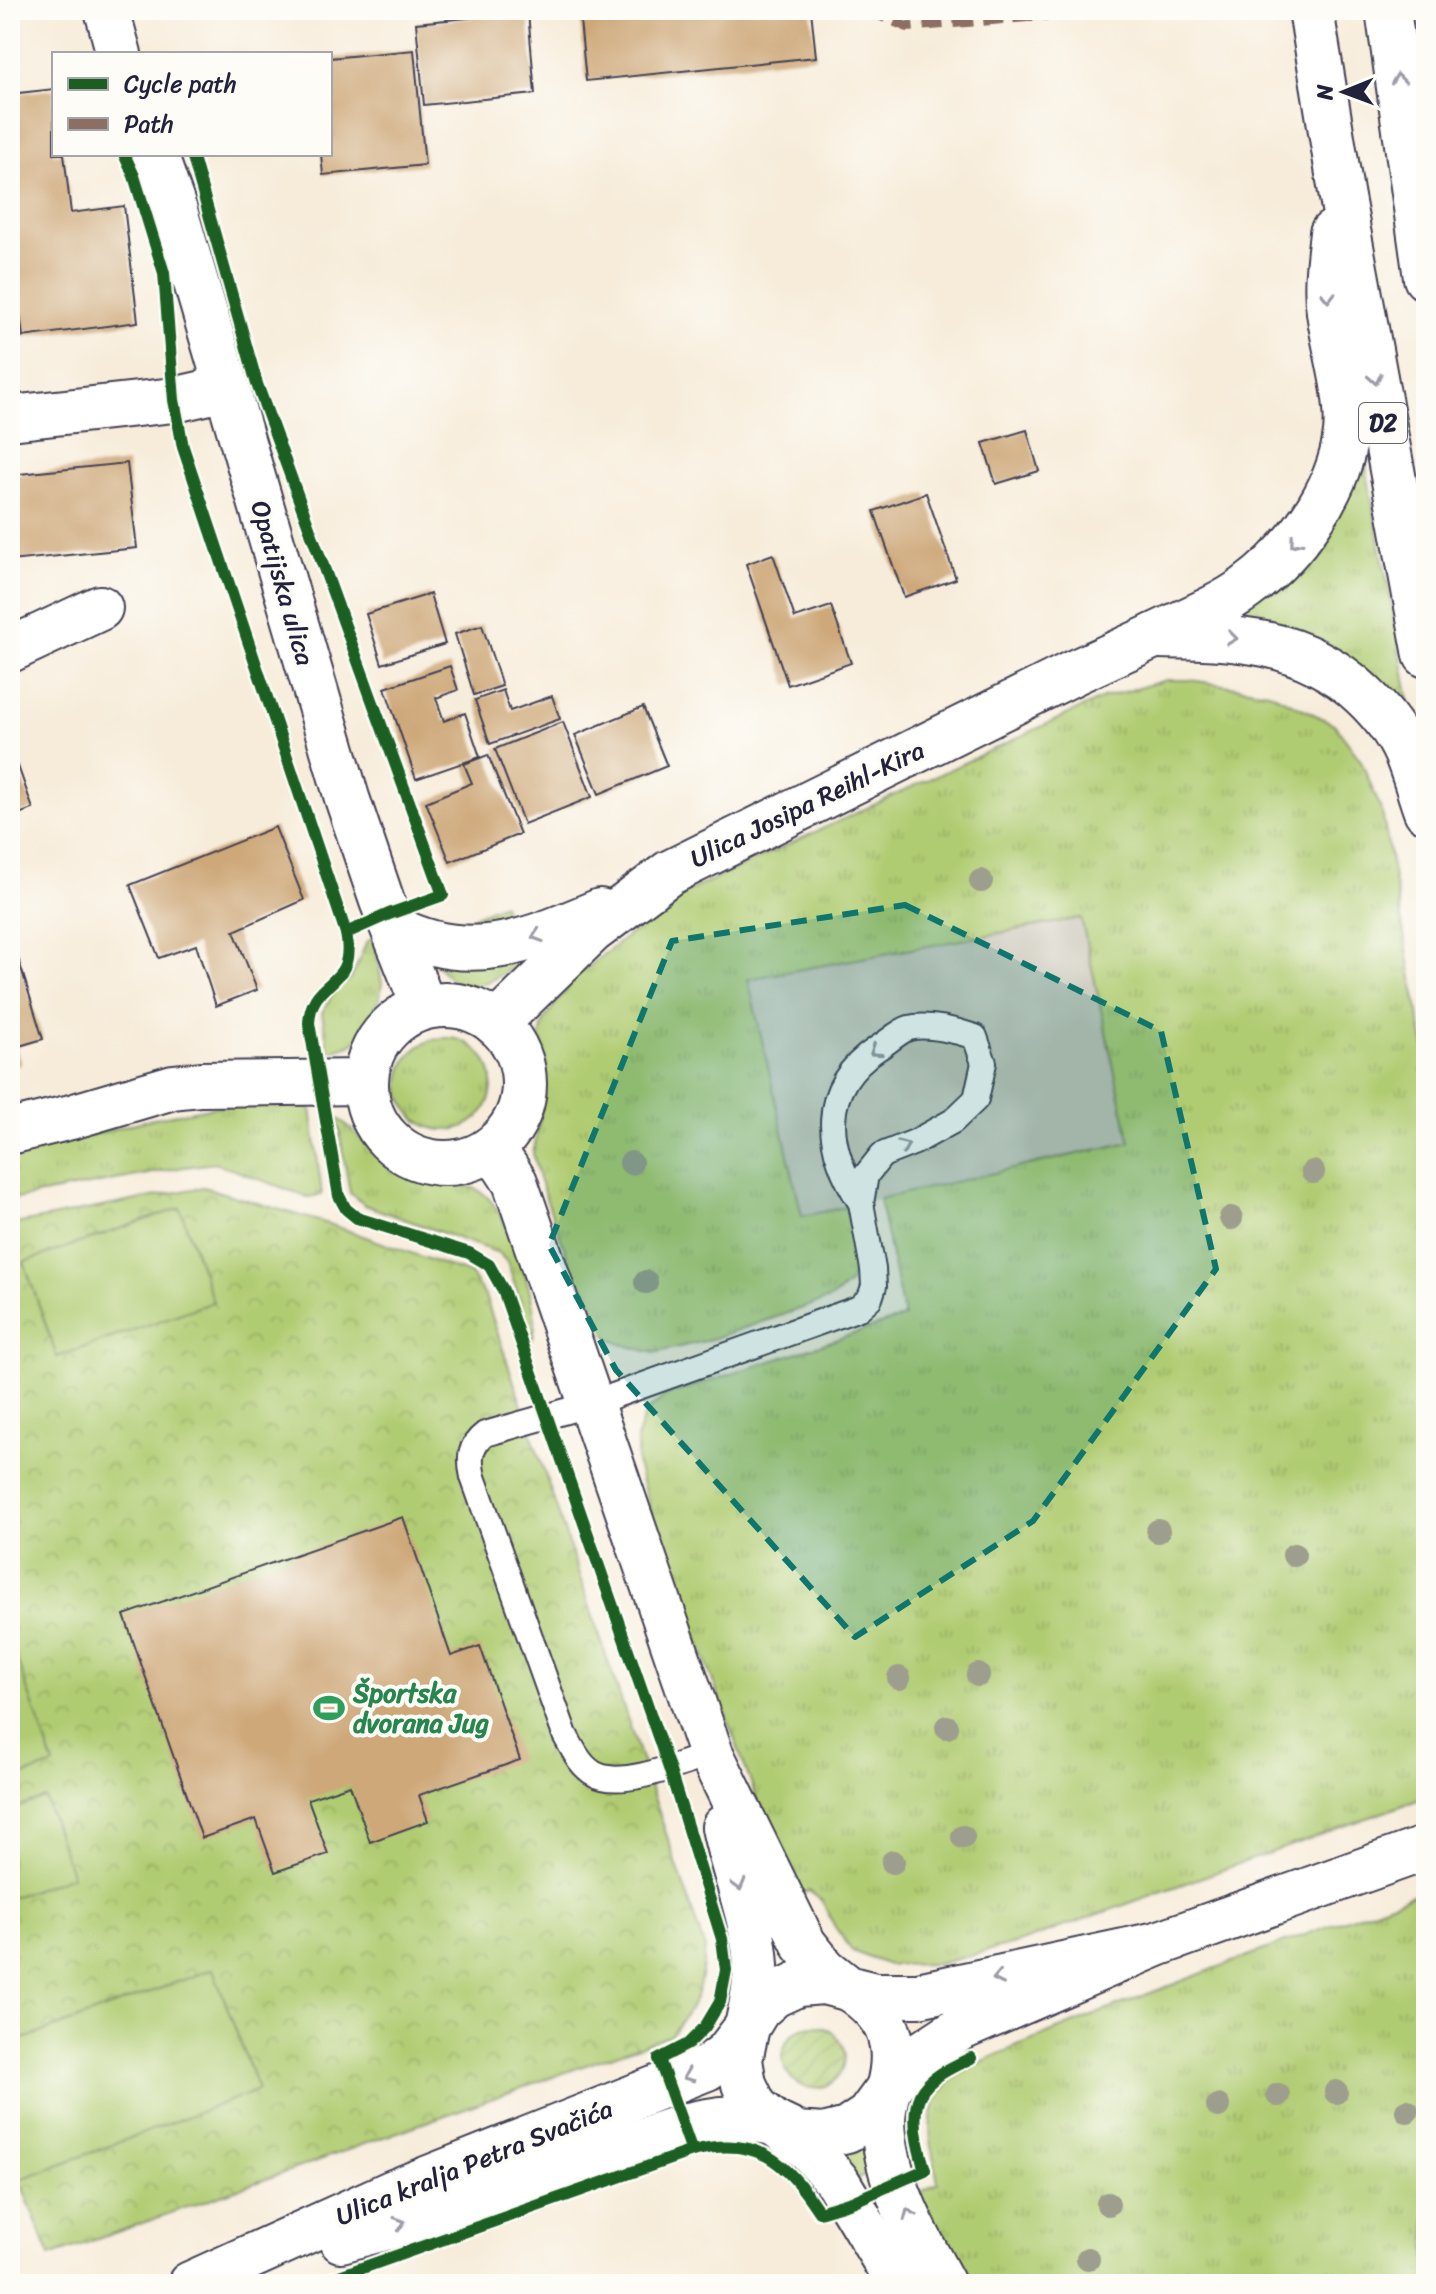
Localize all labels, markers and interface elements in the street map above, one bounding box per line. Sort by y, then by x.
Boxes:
legend [52,52,332,156]
north arrow [1304,52,1384,132]
text: Cycle path [124,63,237,105]
one-way arrow [1390,72,1407,86]
text: N [1305,84,1344,101]
text: Path [124,103,174,145]
one-way arrow [1319,291,1337,304]
one-way arrow [1366,372,1383,386]
road number: D2 [1359,403,1407,443]
street label: Opatijska ulica [237,495,329,671]
one-way arrow [1290,533,1305,548]
one-way arrow [1226,630,1239,647]
street label: Ulica Josipa Reihl-Kira [682,727,932,881]
one-way arrow [531,927,545,943]
one-way arrow [869,1041,884,1056]
one-way arrow [896,1139,910,1155]
place label: Športska dvorana Jug [352,1670,489,1746]
sports icon: Športska dvorana Jug [312,1691,346,1725]
one-way arrow [730,1877,746,1891]
one-way arrow [992,1969,1006,1986]
one-way arrow [682,2066,696,2083]
street label: Ulica kralja Petra Svačića [328,2085,620,2239]
one-way arrow [902,2208,918,2222]
one-way arrow [392,2216,406,2232]

